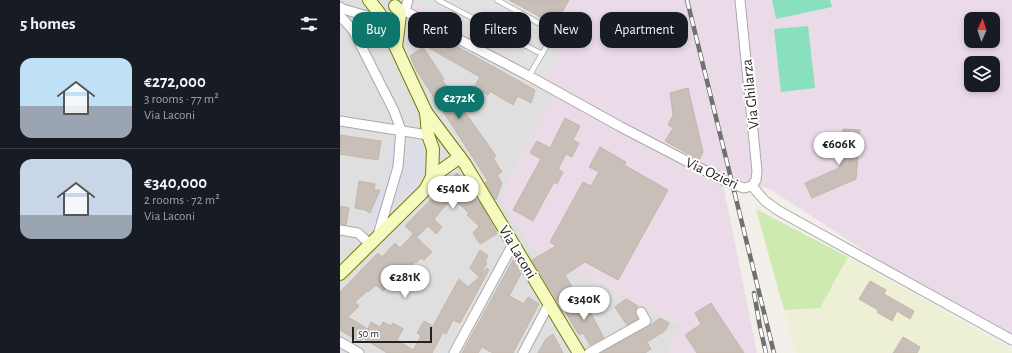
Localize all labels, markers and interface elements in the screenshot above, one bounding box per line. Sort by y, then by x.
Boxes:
chip: Buy [352,12,400,48]
chip: Rent [408,12,462,48]
chip: Filters [470,12,531,48]
chip: New [539,12,592,48]
chip: Apartment [600,12,688,48]
north arrow [964,12,1000,48]
map controls [964,12,1000,92]
icon: filters [298,13,320,35]
text: 5 homes [20,15,76,32]
button: layers [964,56,1000,92]
street label: Via Ghilarza [739,58,762,130]
text: €272,000 [144,73,206,90]
icon: home [52,74,100,122]
pin: €272K [431,86,487,120]
text: €272K [443,92,475,105]
text: 3 rooms · 77 m² [144,93,219,106]
text: Via Laconi [144,109,195,122]
pin: €606K [811,132,867,166]
text: €606K [823,138,856,151]
street label: Via Ozieri [683,155,740,192]
text: €340,000 [144,174,207,191]
icon: home [52,175,100,223]
pin: €540K [425,176,481,210]
text: €540K [437,182,469,195]
text: 2 rooms · 72 m² [144,194,220,207]
text: Via Laconi [144,210,195,223]
street label: Via Laconi [496,223,539,281]
pin: €281K [377,265,433,299]
text: €281K [390,271,420,284]
pin: €340K [556,287,612,321]
text: €340K [568,293,600,306]
scale bar [352,325,432,344]
text: 50 m [358,328,379,339]

